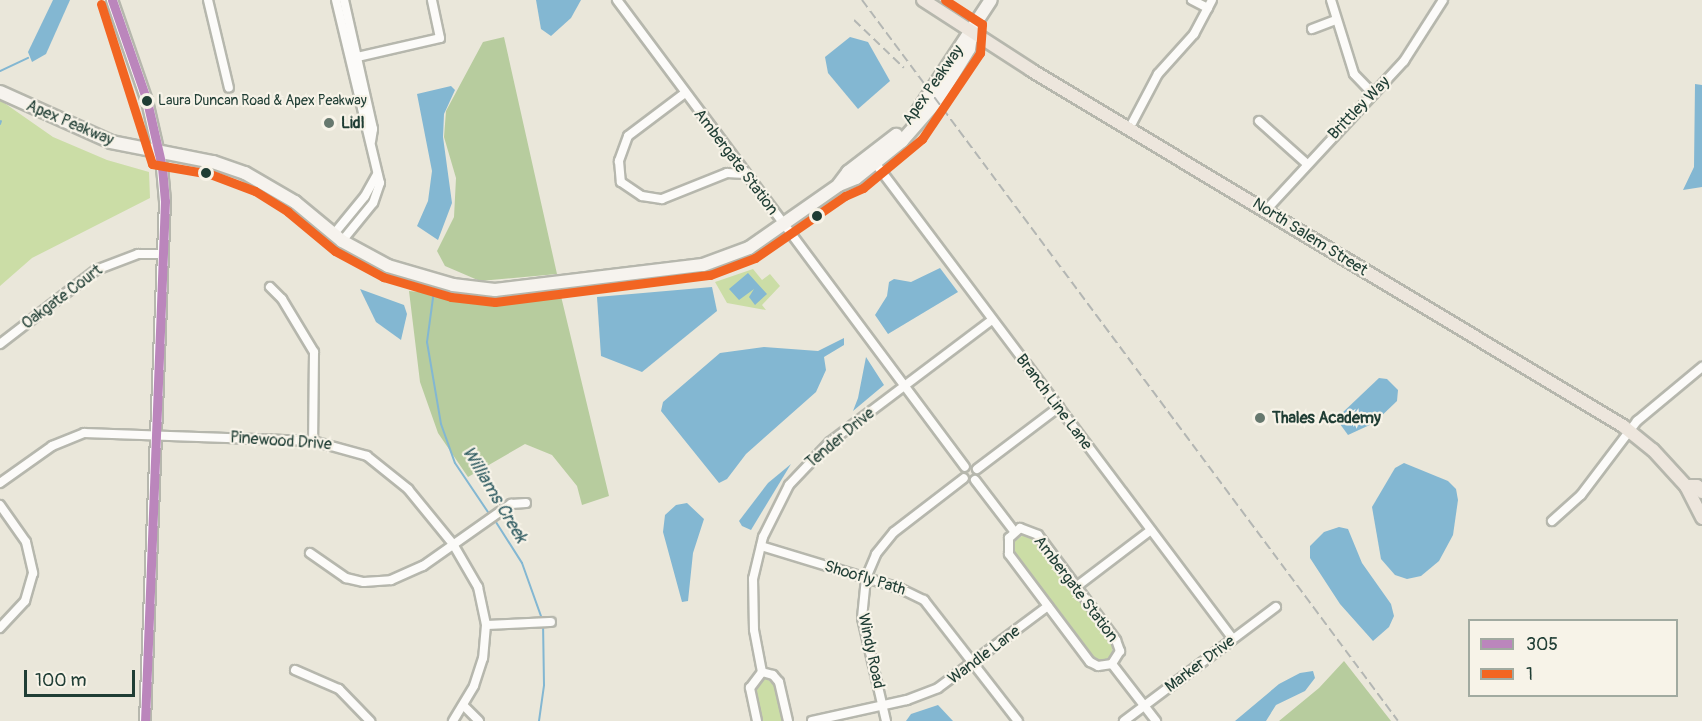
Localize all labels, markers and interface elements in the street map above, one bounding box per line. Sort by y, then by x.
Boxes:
street label: Apex Peakway [898,41,968,129]
street label: Brittley Way [1324,72,1394,144]
place label: Laura Duncan Road & Apex Peakway [158,93,367,109]
marker: Laura Duncan Road & Apex Peakway [141,95,153,107]
street label: Apex Peakway [23,96,117,150]
street label: Ambergate Station [690,105,782,219]
place label: Lidl [341,113,365,133]
marker: Lidl [322,116,336,130]
unlabelled marker [200,167,212,179]
street label: North Salem Street [1249,194,1371,280]
unlabelled marker [811,210,823,222]
street label: Oakgate Court [18,261,106,333]
street label: Branch Line Lane [1012,350,1096,454]
street label: Tender Drive [802,404,878,472]
place label: Thales Academy [1272,408,1381,428]
marker: Thales Academy [1253,411,1267,425]
street label: Pinewood Drive [229,428,333,454]
water label: Williams Creek [457,443,531,547]
street label: Ambergate Station [1030,532,1122,646]
street label: Shoofly Path [822,557,908,599]
street label: Windy Road [854,612,888,690]
legend [1468,619,1678,697]
street label: Wandle Lane [944,622,1024,688]
street label: Marker Drive [1161,631,1239,697]
text: 305 [1526,633,1558,656]
scale bar [27,658,138,696]
text: 1 [1526,663,1533,686]
text: 100 m [35,669,87,692]

